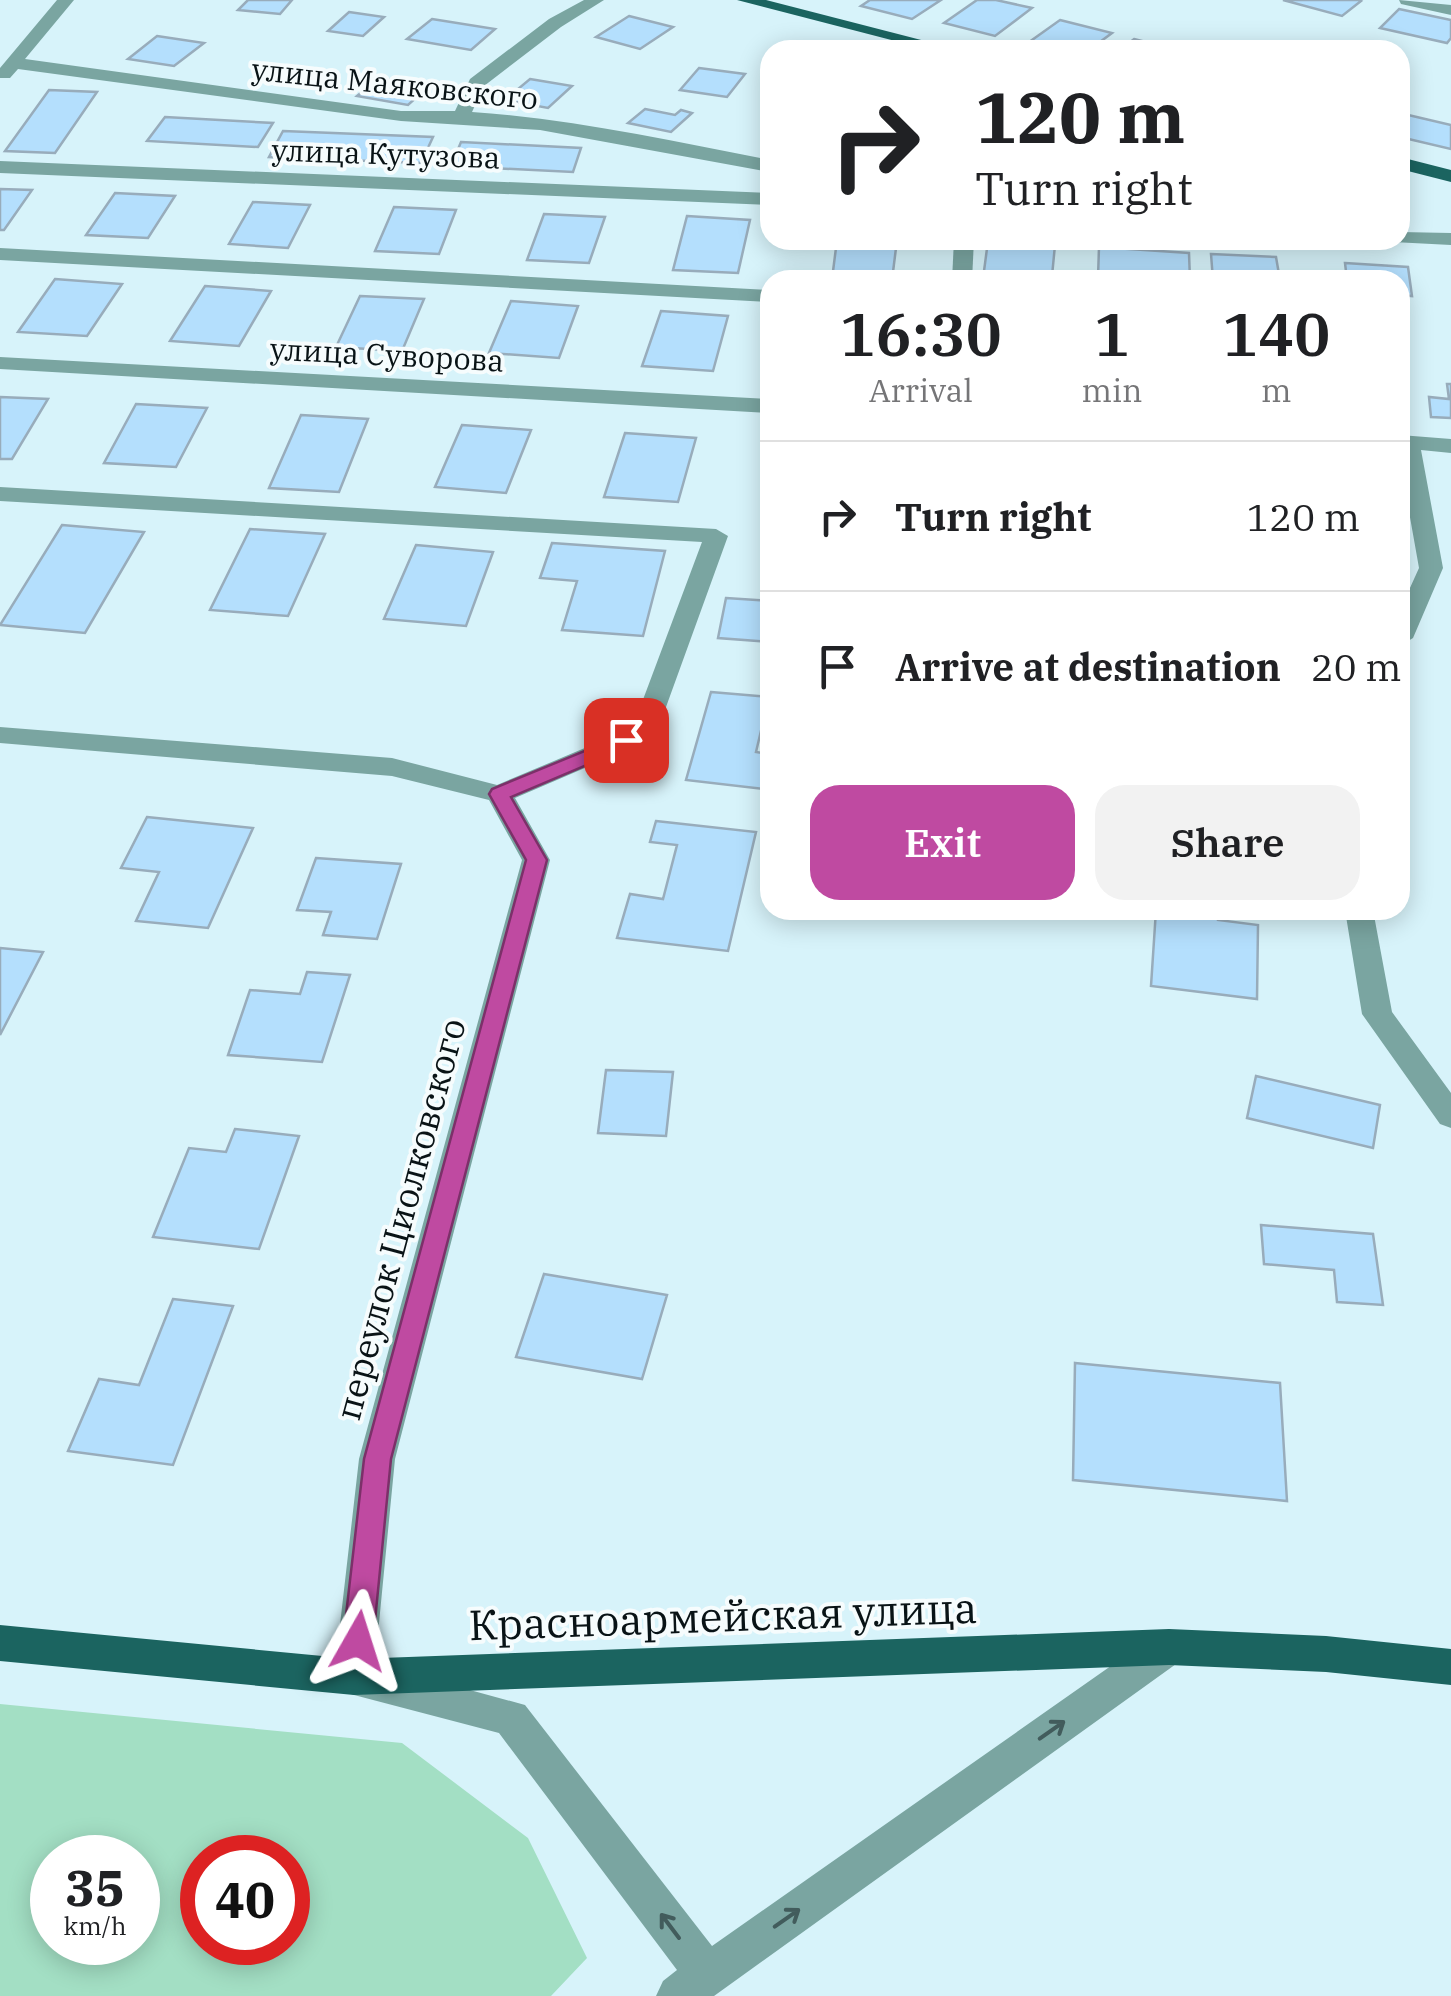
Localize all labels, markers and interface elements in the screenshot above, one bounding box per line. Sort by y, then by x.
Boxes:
street label: улица Маяковского [250,49,540,117]
text: 120 m [975,71,1185,162]
icon: right [810,80,940,210]
street label: улица Кутузова [271,130,501,176]
text: Turn right [975,159,1193,217]
text: 16:30 [840,294,1002,373]
text: 1 [1094,294,1130,373]
text: 140 [1222,294,1330,373]
street label: улица Суворова [269,328,505,380]
text: Arrival [869,369,973,411]
text: min [1081,369,1142,411]
text: m [1261,369,1291,411]
icon: right [810,489,865,544]
text: Turn right [895,492,1091,541]
text: 120 m [1247,492,1360,541]
icon: arrive [810,639,865,694]
text: Arrive at destination [895,642,1281,691]
text: 20 m [1311,642,1402,691]
pin [584,698,669,783]
icon: arrive [599,713,654,768]
button: Exit [810,785,1075,900]
button: Share [1095,785,1360,900]
street label: переулок Циолковского [324,1013,476,1425]
street label: Красноармейская улица [468,1580,978,1652]
position arrow [306,1589,410,1693]
one-way arrow [1037,1720,1065,1741]
speed limit sign: 40 [180,1835,310,1965]
text: 35 [65,1855,125,1920]
one-way arrow [772,1908,800,1929]
text: km/h [63,1909,127,1942]
one-way arrow [660,1913,681,1940]

